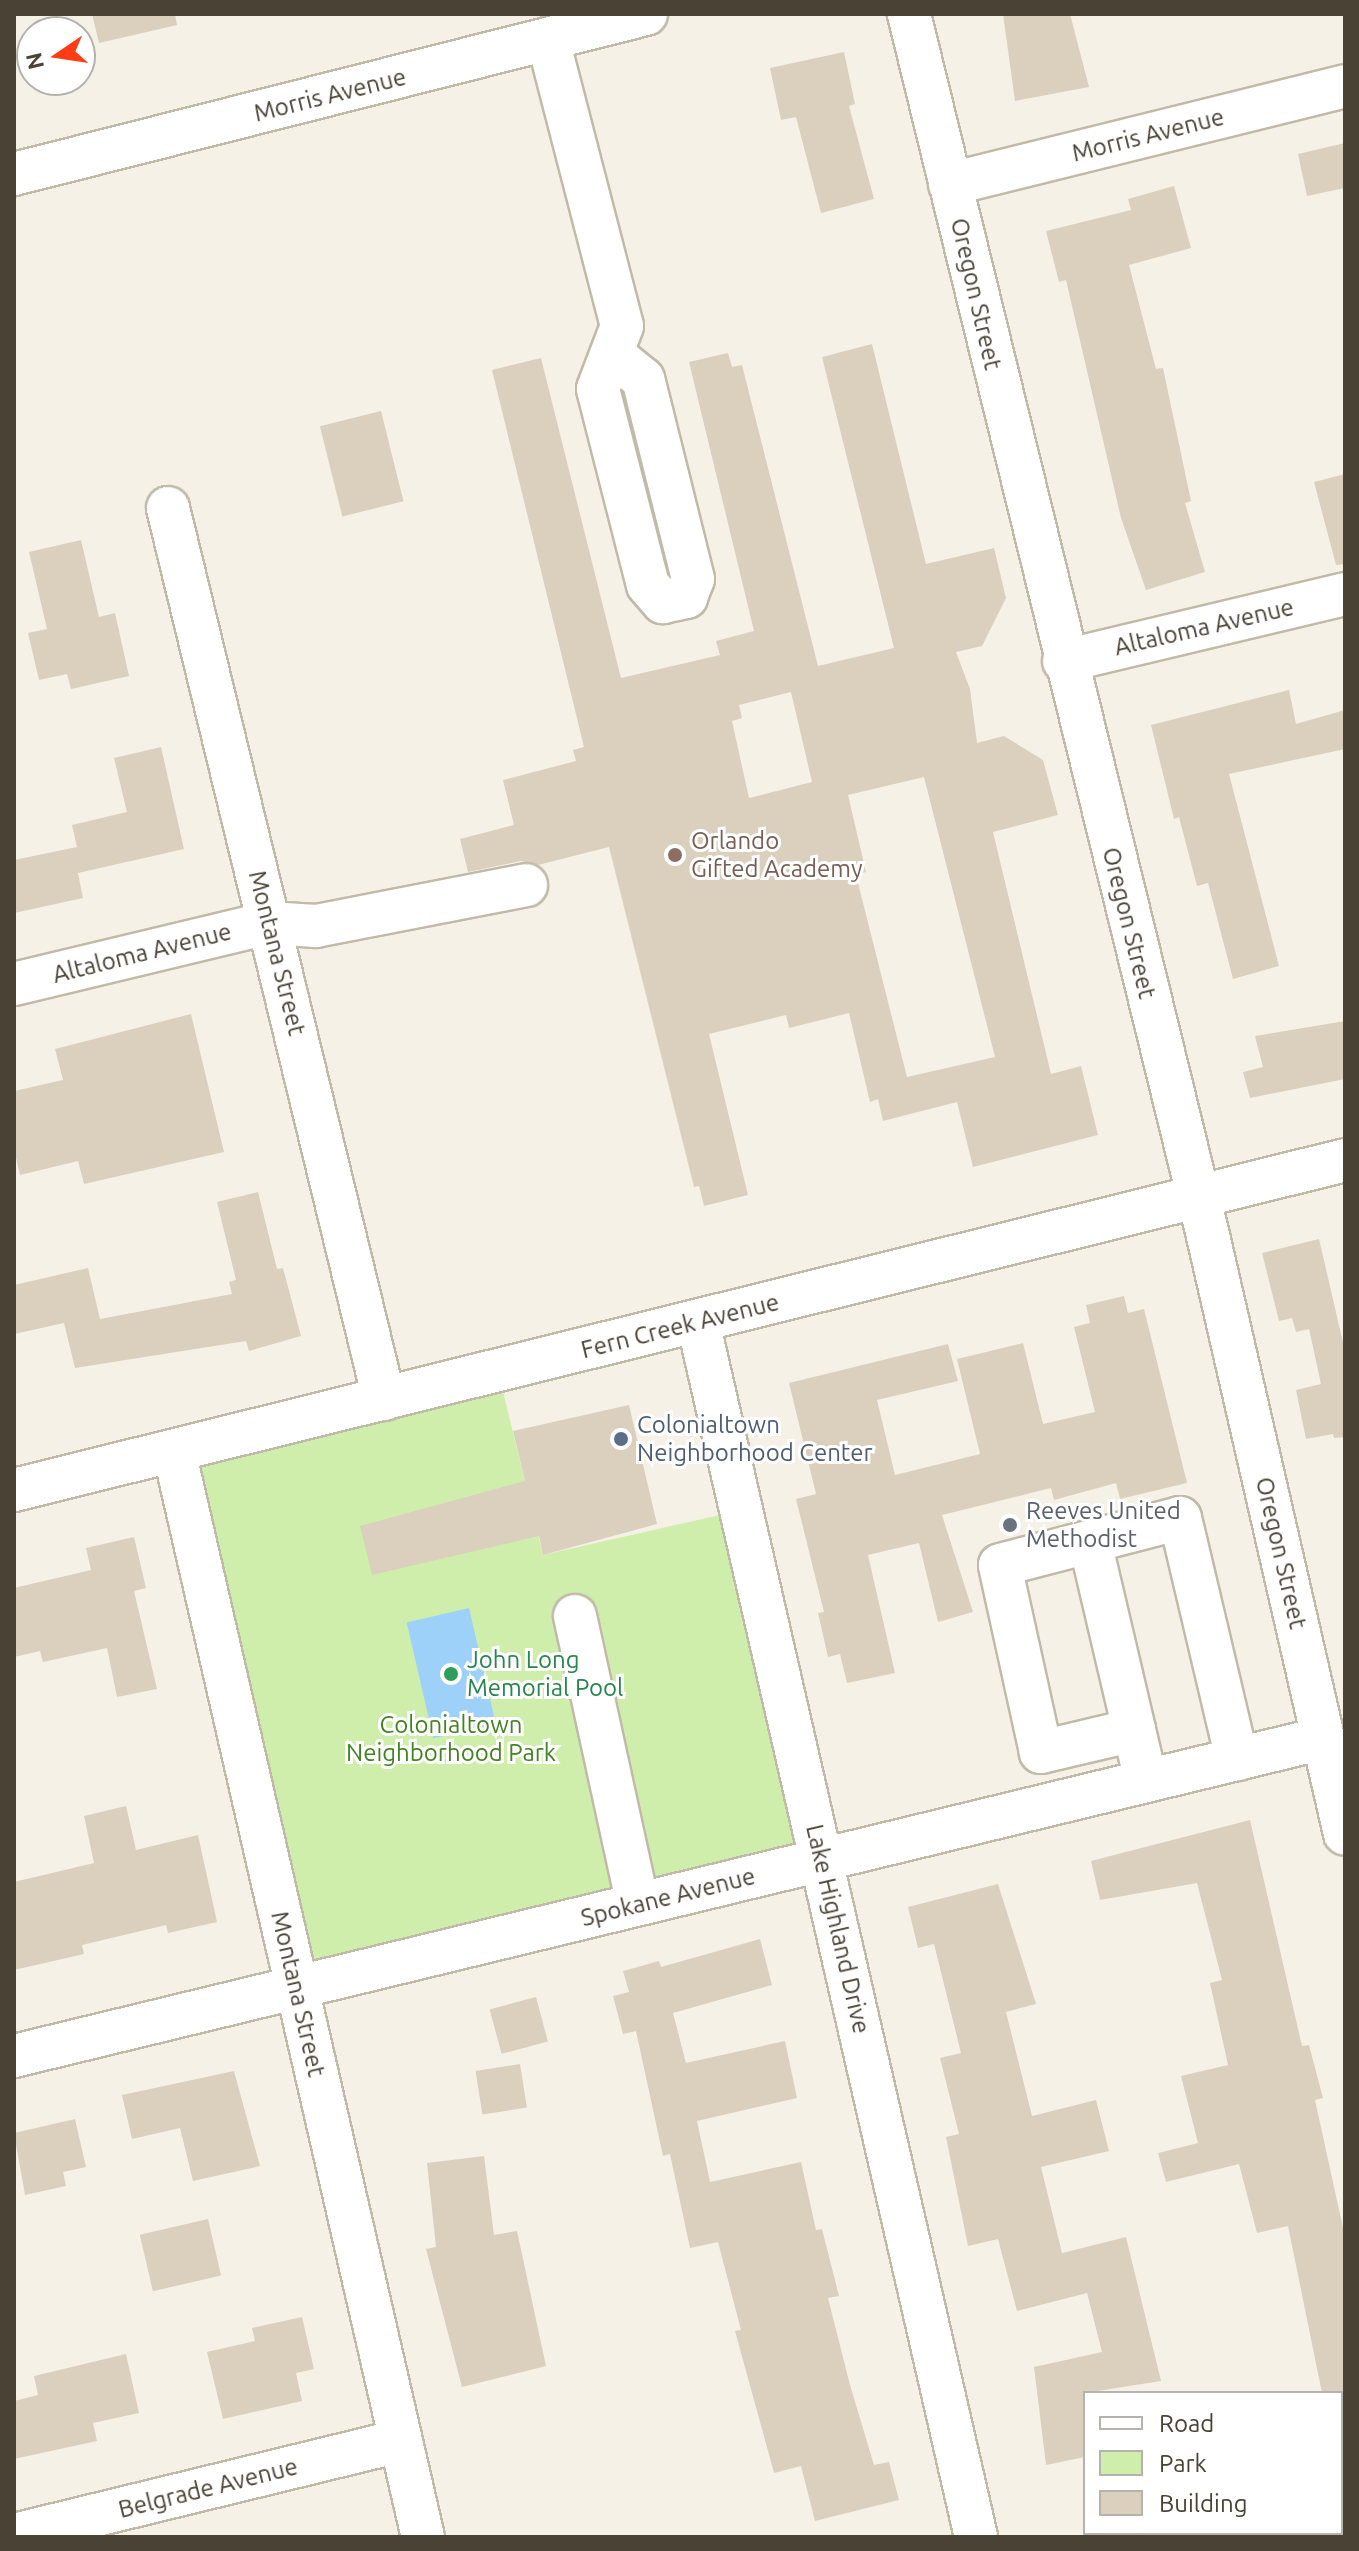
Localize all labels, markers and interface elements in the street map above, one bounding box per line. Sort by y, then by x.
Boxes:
north arrow [16,16,96,96]
text: N [20,50,48,72]
street label: Morris Avenue [251,62,409,128]
street label: Morris Avenue [1069,102,1227,168]
street label: Oregon Street [945,215,1007,373]
street label: Altaloma Avenue [1111,592,1297,662]
place label: Orlando Gifted Academy [691,827,863,883]
street label: Oregon Street [1096,844,1162,1002]
marker: Orlando Gifted Academy [666,846,684,864]
street label: Montana Street [243,868,311,1038]
street label: Altaloma Avenue [50,917,234,989]
street label: Fern Creek Avenue [578,1287,782,1365]
place label: Colonialtown Neighborhood Center [637,1411,873,1467]
marker: Colonialtown Neighborhood Center [612,1430,630,1448]
street label: Oregon Street [1250,1474,1312,1632]
place label: Reeves United Methodist [1026,1497,1181,1553]
marker: Reeves United Methodist [1001,1516,1019,1534]
place label: John Long Memorial Pool [467,1646,623,1702]
marker: John Long Memorial Pool [442,1665,460,1683]
park label: Colonialtown Neighborhood Park [346,1711,556,1767]
street label: Lake Highland Drive [800,1822,876,2036]
street label: Spokane Avenue [578,1861,758,1933]
street label: Montana Street [265,1908,331,2080]
legend [1083,2391,1343,2535]
text: Road [1159,2410,1214,2437]
text: Park [1159,2450,1207,2477]
street label: Belgrade Avenue [115,2452,301,2524]
text: Building [1159,2490,1247,2517]

